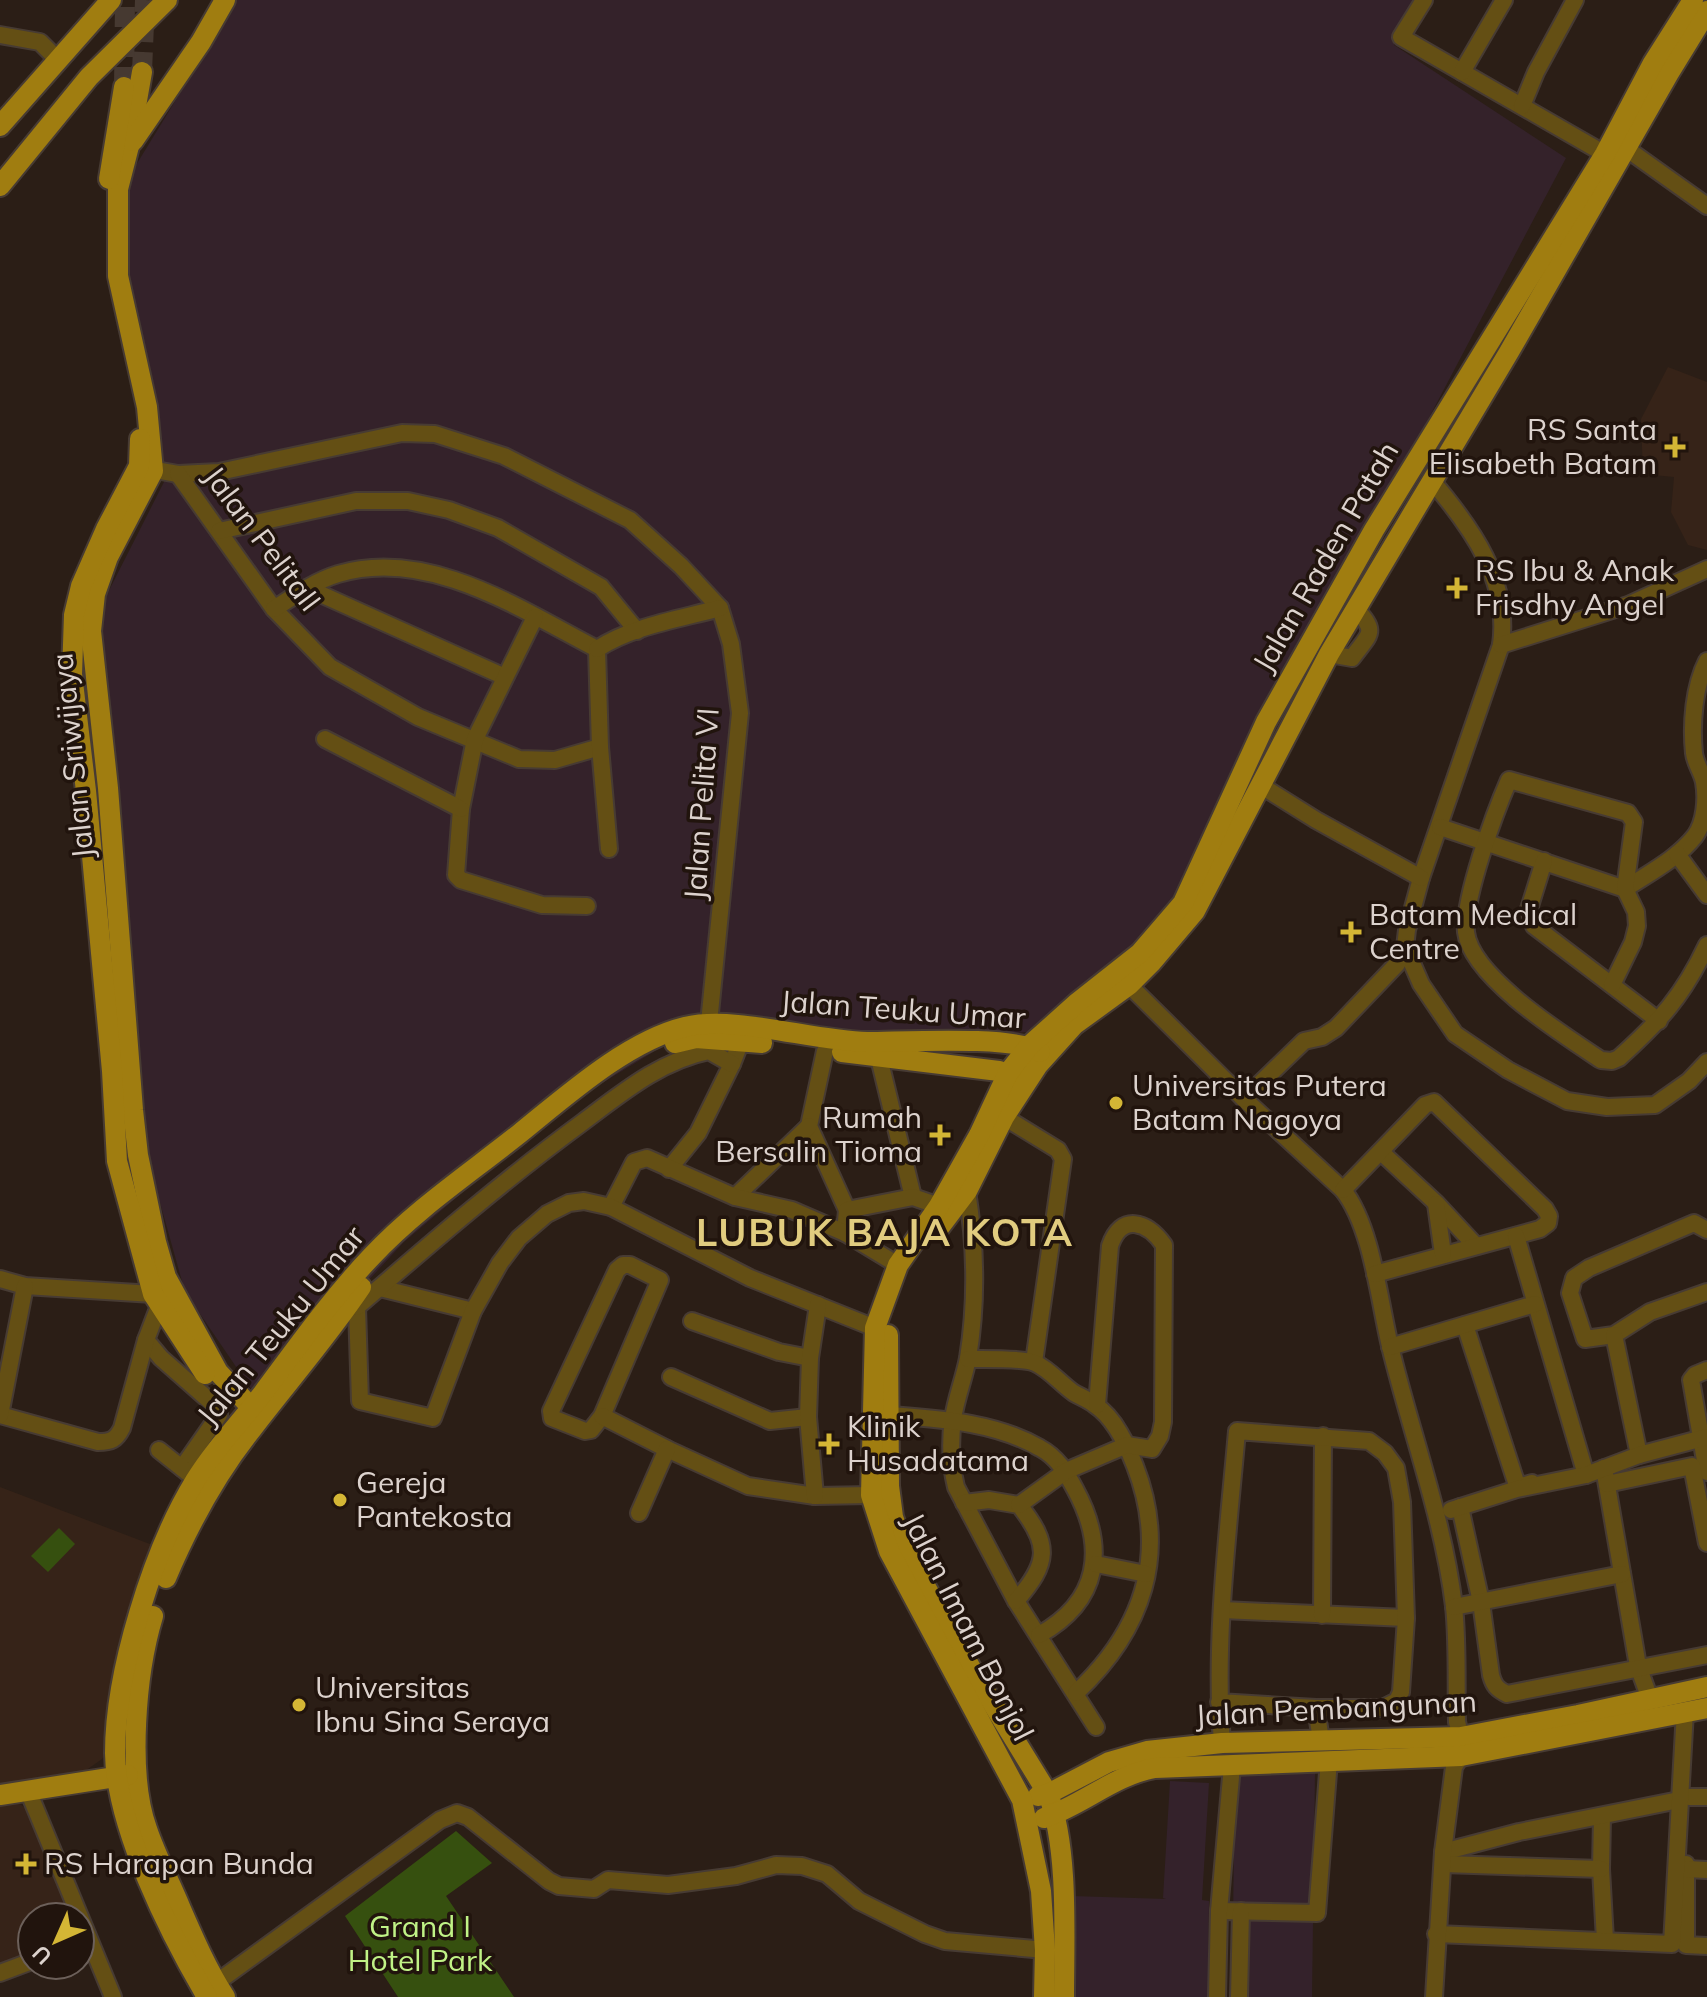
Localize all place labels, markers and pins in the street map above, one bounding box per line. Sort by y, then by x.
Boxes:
place label: RS Santa Elisabeth Batam [1429,410,1657,482]
marker: RS Santa Elisabeth Batam [1664,436,1686,458]
place label: RS Ibu & Anak Frisdhy Angel [1475,551,1675,623]
marker: RS Ibu & Anak Frisdhy Angel [1446,577,1468,599]
place label: Batam Medical Centre [1369,895,1577,967]
marker: Batam Medical Centre [1340,921,1362,943]
place label: Universitas Putera Batam Nagoya [1132,1066,1387,1138]
marker: Universitas Putera Batam Nagoya [1107,1094,1125,1112]
place label: Rumah Bersalin Tioma [715,1098,922,1170]
marker: Rumah Bersalin Tioma [929,1124,951,1146]
place label: Klinik Husadatama [847,1407,1029,1479]
marker: Klinik Husadatama [818,1433,840,1455]
place label: Gereja Pantekosta [356,1463,513,1535]
marker: Gereja Pantekosta [331,1491,349,1509]
place label: Universitas Ibnu Sina Seraya [315,1668,550,1740]
marker: Universitas Ibnu Sina Seraya [290,1696,308,1714]
place label: RS Harapan Bunda [44,1844,314,1882]
marker: RS Harapan Bunda [15,1853,37,1875]

